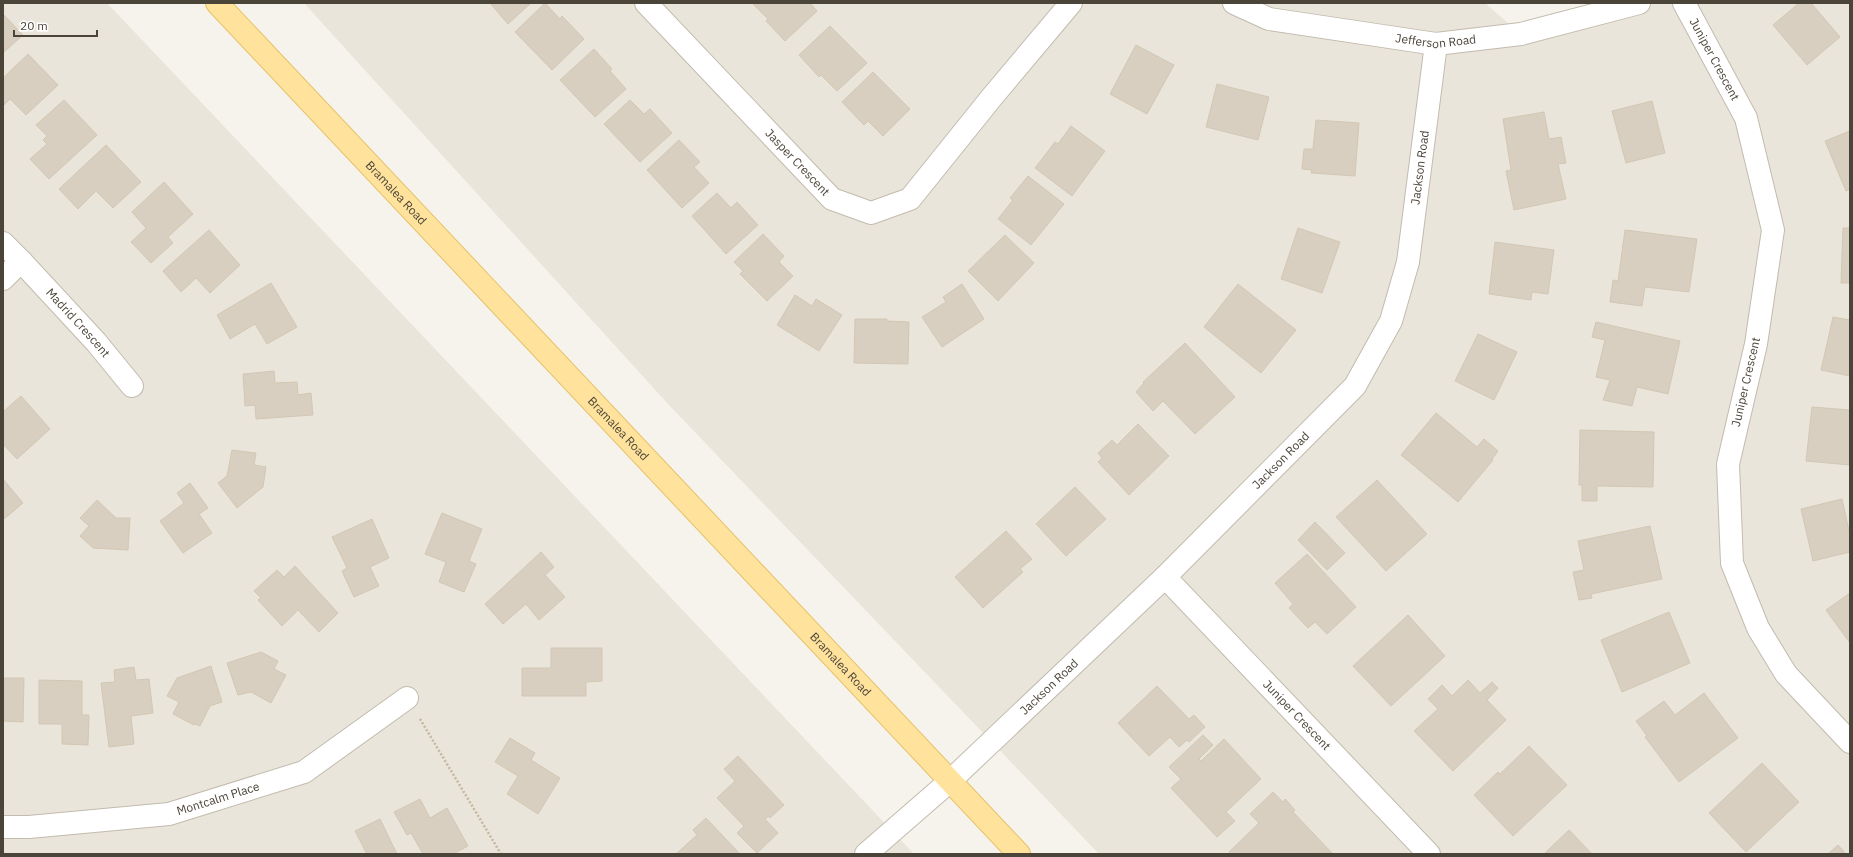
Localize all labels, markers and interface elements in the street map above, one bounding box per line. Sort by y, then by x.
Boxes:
scale bar [14,12,97,38]
street label: Juniper Crescent [1687,15,1743,103]
text: 20 m [20,18,48,33]
street label: Jefferson Road [1394,30,1477,51]
street label: Jasper Crescent [762,125,833,199]
street label: Jackson Road [1407,129,1432,206]
street label: Bramalea Road [363,158,430,228]
street label: Madrid Crescent [43,285,113,360]
street label: Juniper Crescent [1728,336,1763,428]
street label: Bramalea Road [585,393,652,463]
street label: Jackson Road [1249,428,1312,492]
street label: Bramalea Road [807,629,874,699]
street label: Jackson Road [1017,655,1081,718]
street label: Juniper Crescent [1260,677,1334,753]
street label: Montcalm Place [175,778,262,818]

